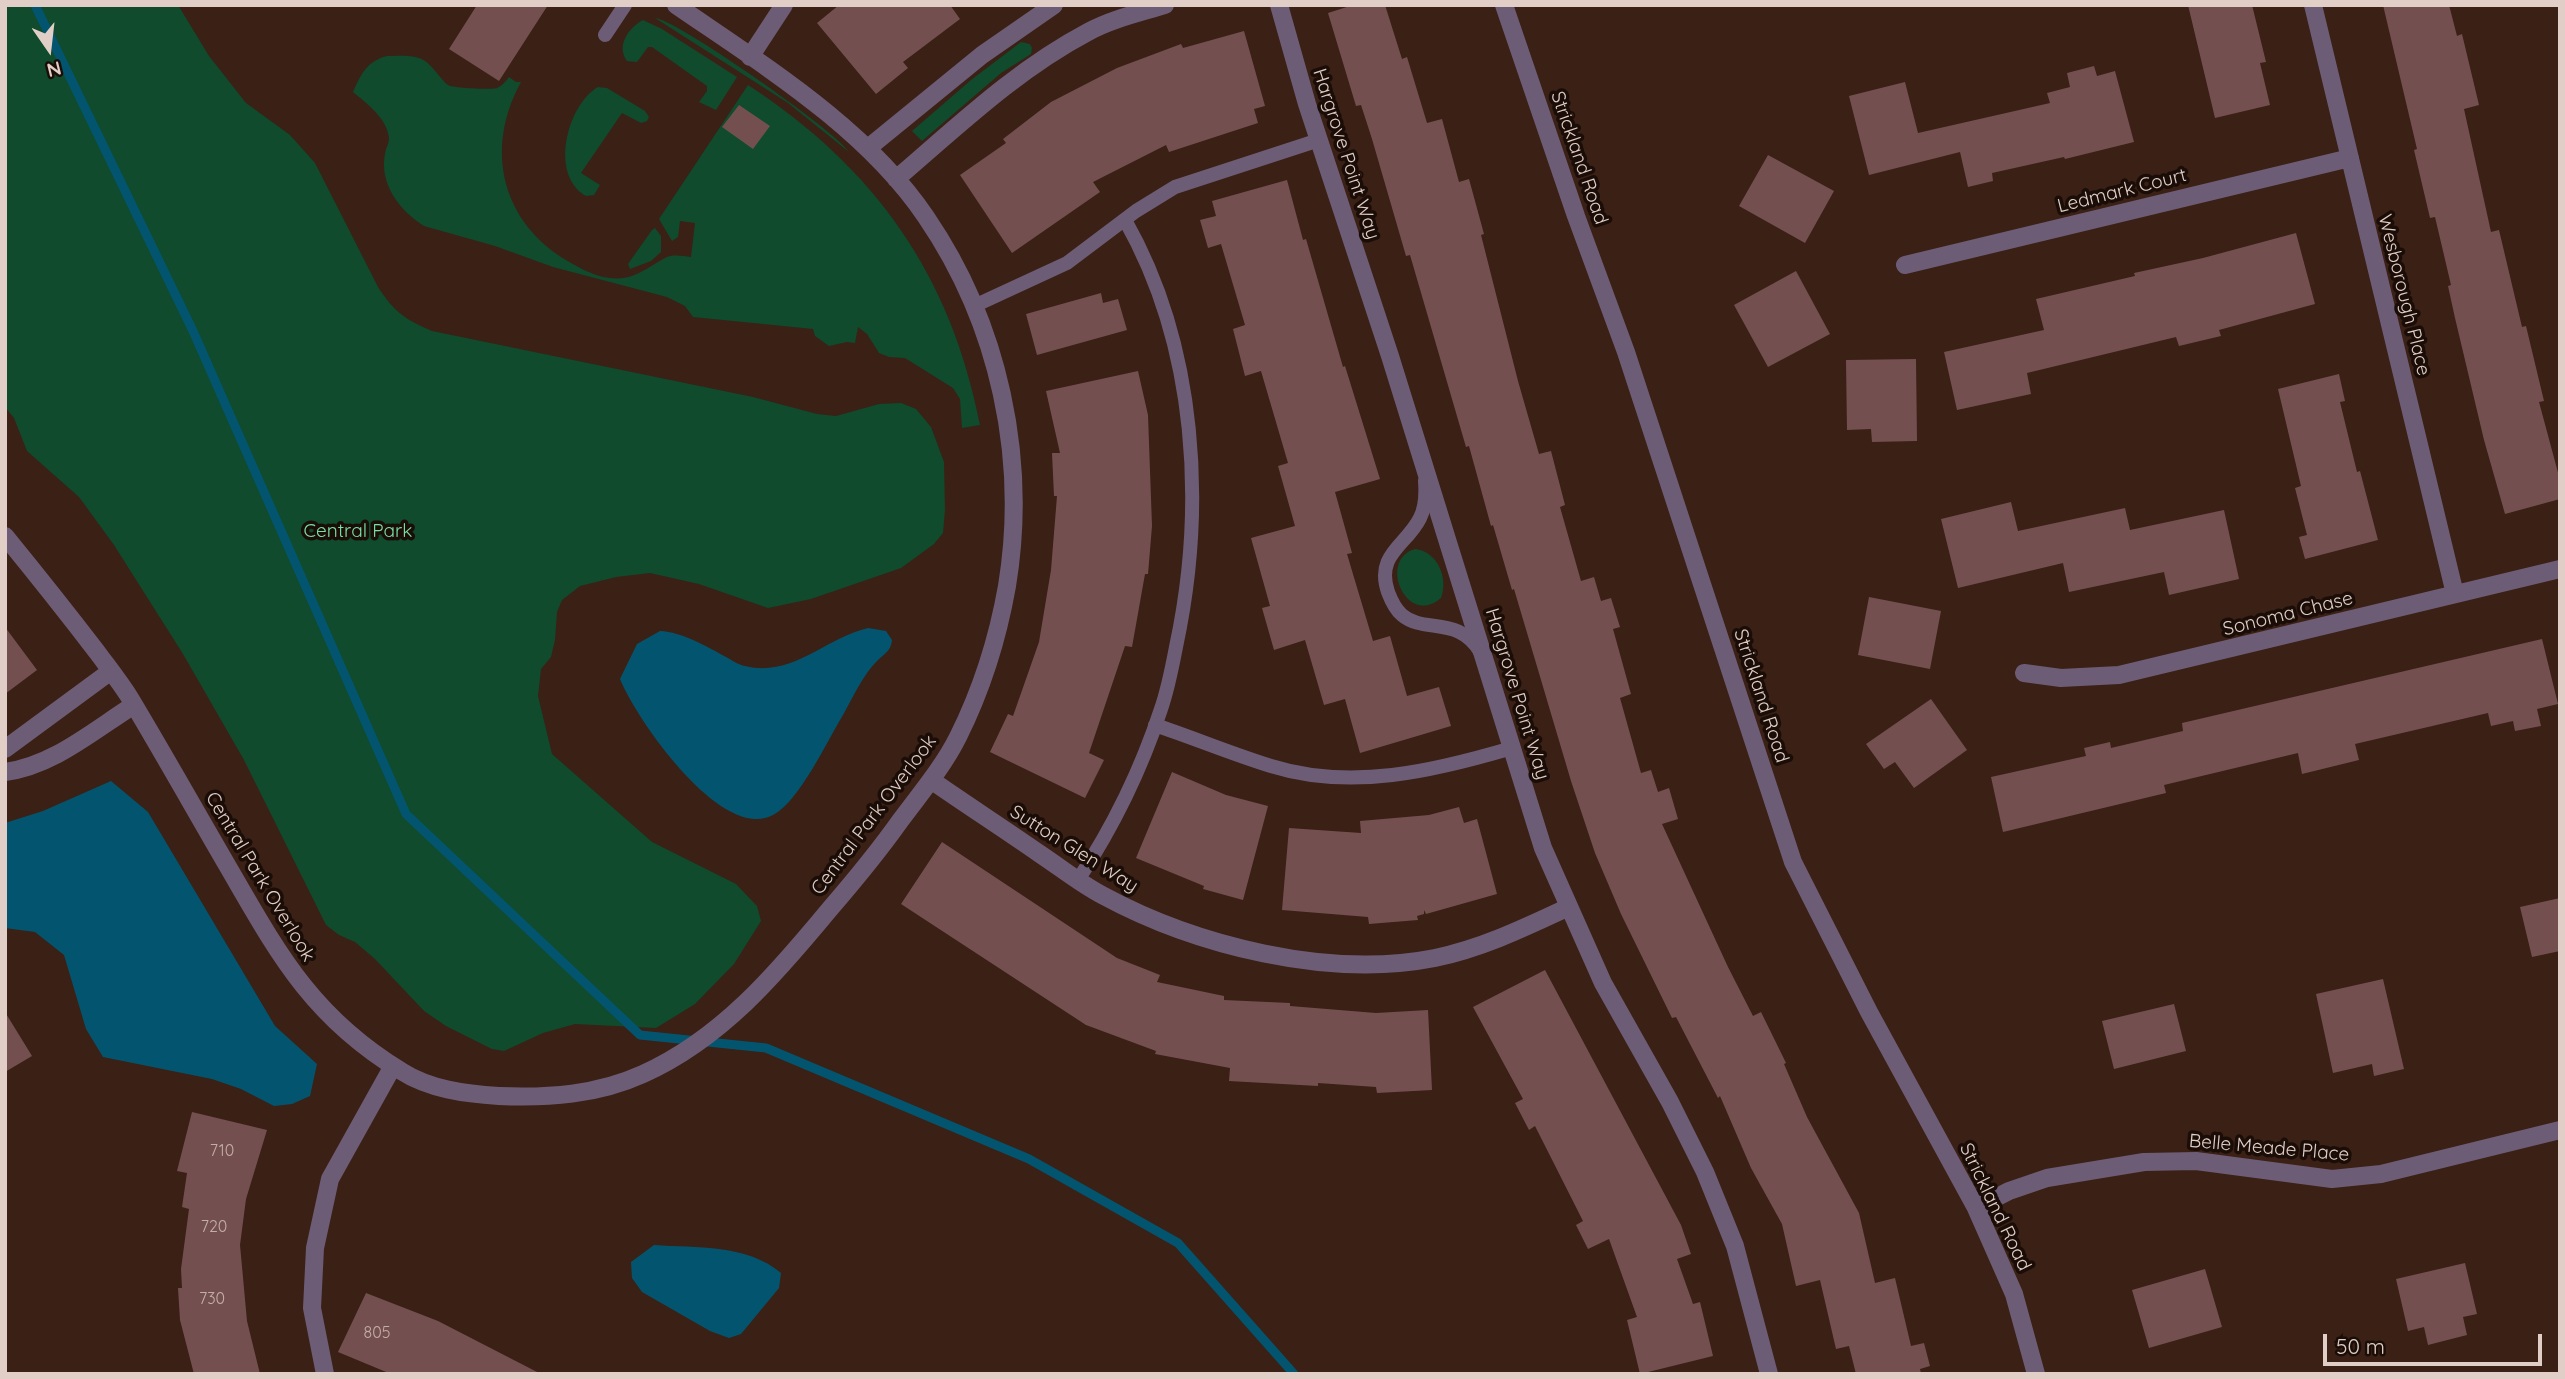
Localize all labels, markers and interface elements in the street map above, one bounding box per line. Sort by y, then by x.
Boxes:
north arrow [14,14,84,84]
text: N [44,56,64,83]
street label: Hargrove Point Way [1308,66,1384,242]
street label: Strickland Road [1546,89,1612,227]
street label: Ledmark Court [2055,164,2189,218]
street label: Wesborough Place [2373,212,2435,378]
park label: Central Park [304,520,412,542]
street label: Sonoma Chase [2221,587,2355,641]
street label: Hargrove Point Way [1480,606,1554,782]
street label: Strickland Road [1729,626,1793,766]
street label: Central Park Overlook [807,731,941,899]
street label: Central Park Overlook [200,788,320,966]
street label: Sutton Glen Way [1006,800,1142,898]
street label: Belle Meade Place [2188,1130,2350,1166]
street label: Strickland Road [1954,1139,2036,1275]
house number: 710 [210,1141,234,1161]
house number: 720 [201,1217,227,1237]
house number: 730 [199,1289,225,1309]
scale bar [2327,1320,2546,1364]
house number: 805 [364,1323,390,1343]
text: 50 m [2336,1333,2385,1359]

